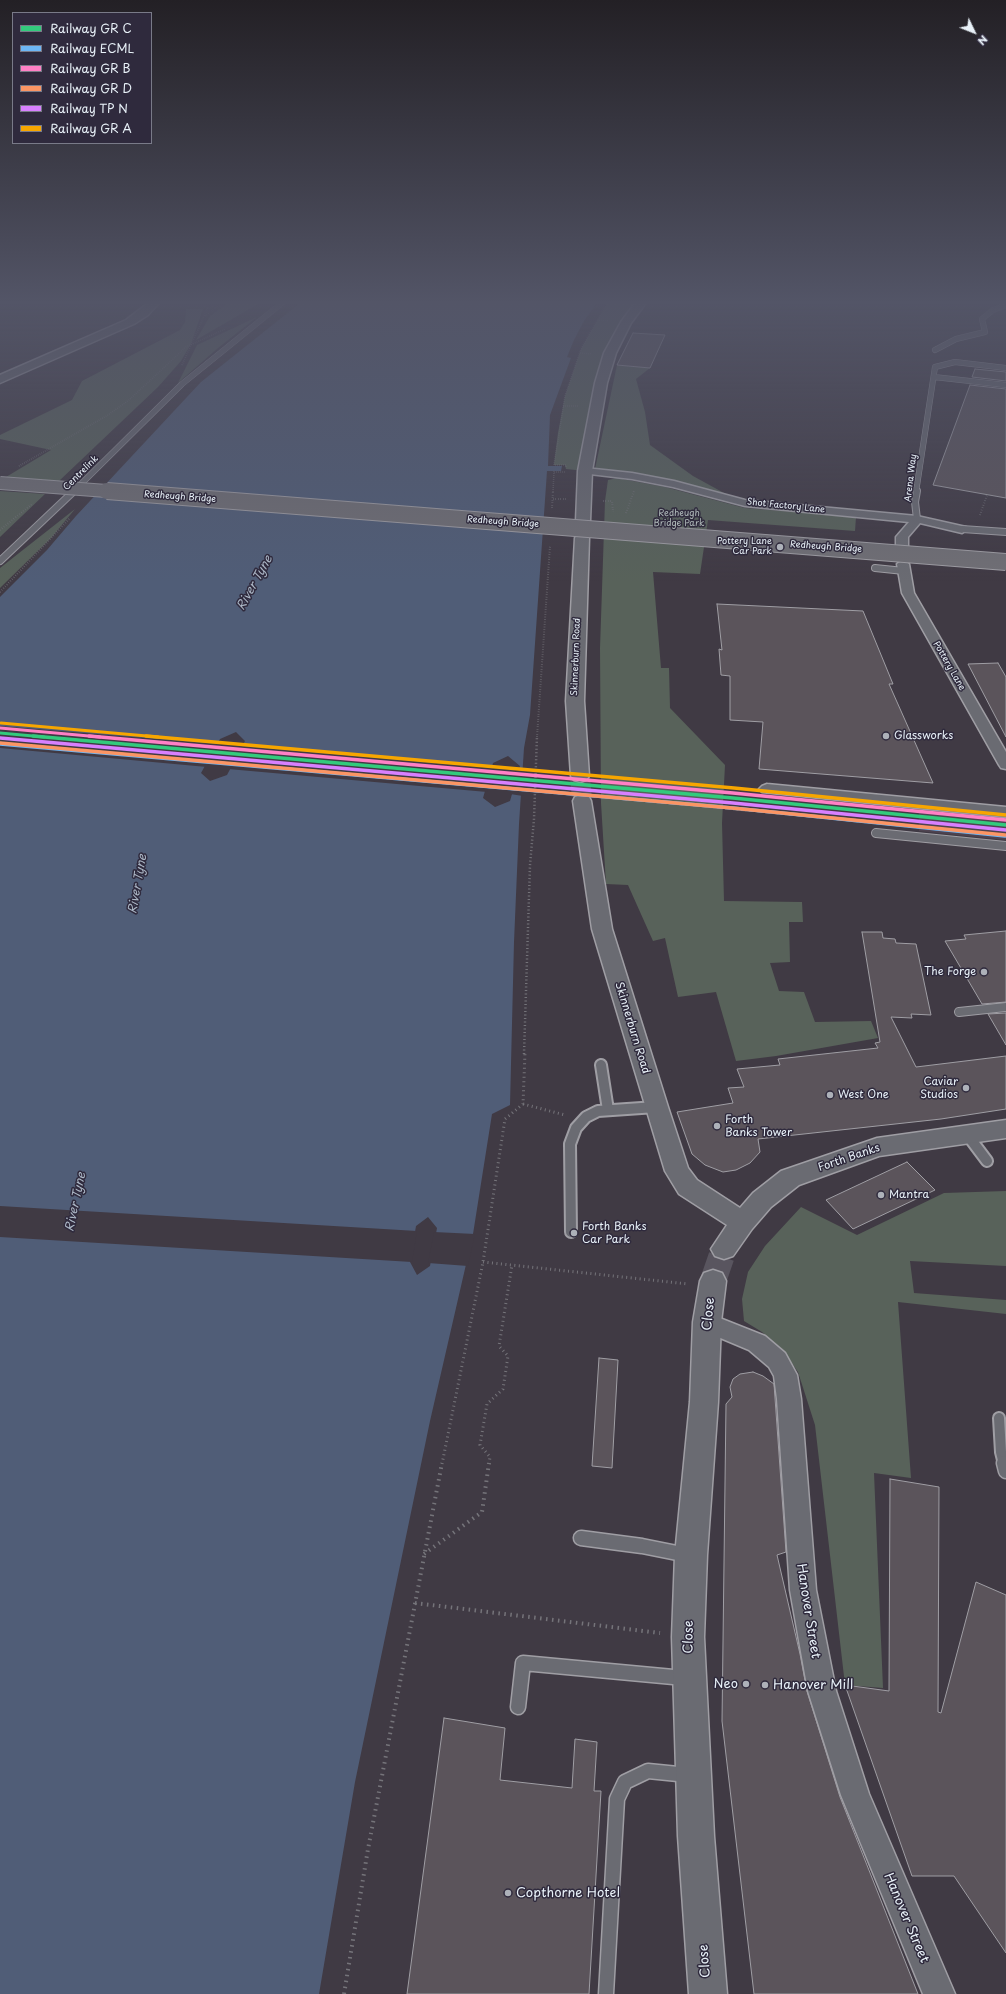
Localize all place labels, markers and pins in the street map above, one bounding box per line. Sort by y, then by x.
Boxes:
place label: Pottery Lane Car Park [717,537,772,558]
marker: Pottery Lane Car Park [775,542,785,552]
place label: Glassworks [894,729,953,743]
marker: Glassworks [881,731,891,741]
place label: The Forge [924,965,976,979]
marker: The Forge [979,967,989,977]
place label: Caviar Studios [920,1075,958,1101]
marker: Caviar Studios [961,1083,971,1093]
place label: West One [838,1088,889,1102]
marker: West One [825,1090,835,1100]
place label: Forth Banks Tower [725,1113,792,1139]
marker: Forth Banks Tower [712,1121,722,1131]
place label: Mantra [889,1188,929,1202]
marker: Mantra [876,1190,886,1200]
place label: Forth Banks Car Park [582,1220,646,1246]
marker: Forth Banks Car Park [569,1228,579,1238]
place label: Neo [713,1676,738,1692]
place label: Hanover Mill [773,1677,853,1693]
marker: Neo [741,1679,751,1689]
marker: Hanover Mill [760,1680,770,1690]
place label: Copthorne Hotel [516,1885,620,1901]
marker: Copthorne Hotel [503,1888,513,1898]

